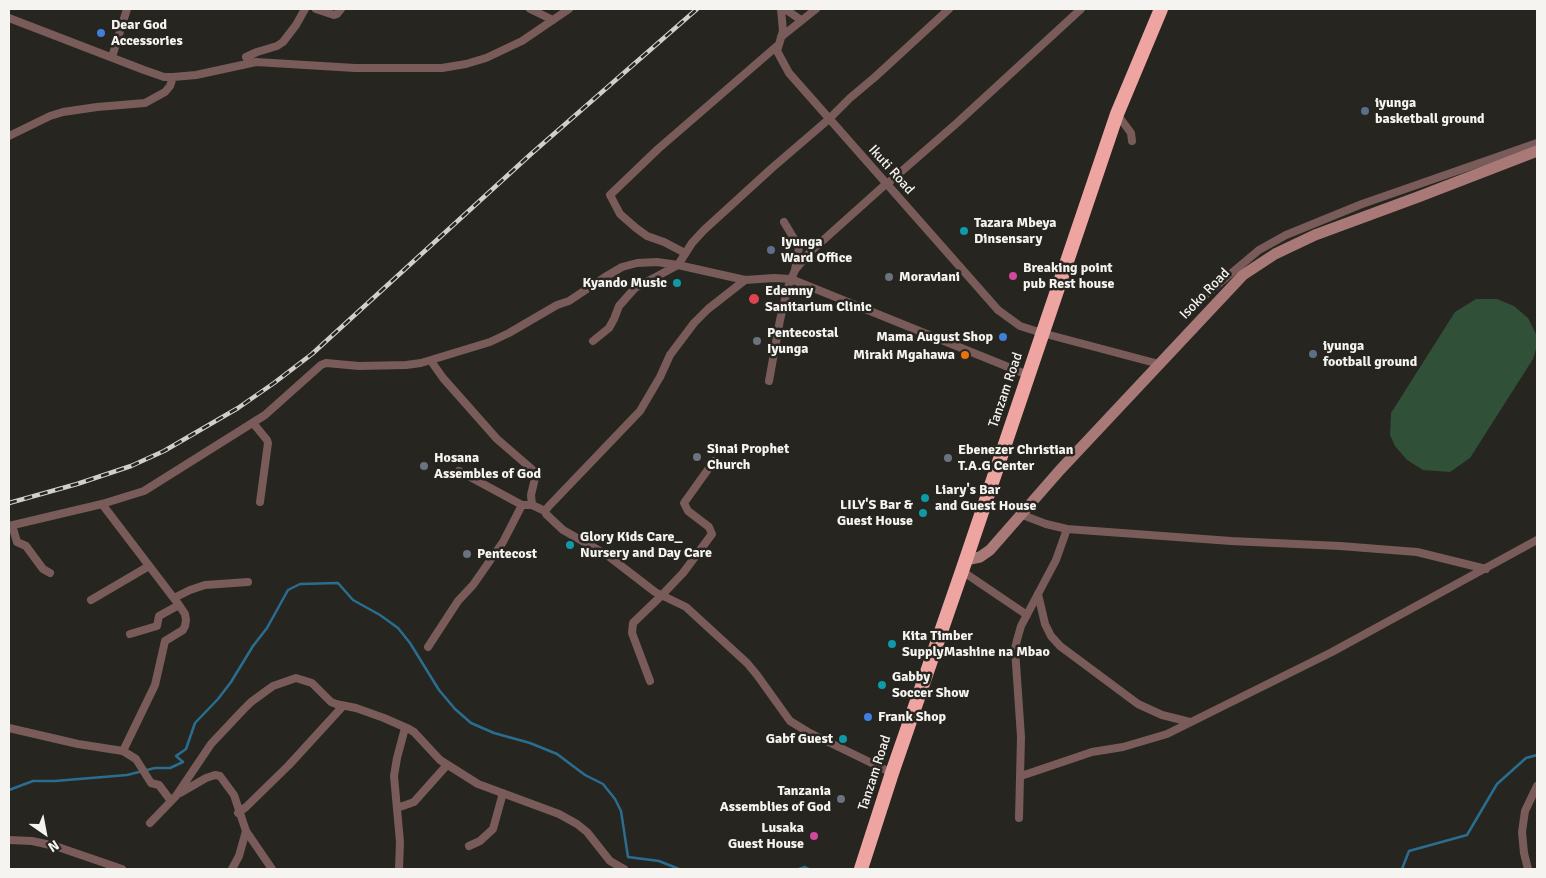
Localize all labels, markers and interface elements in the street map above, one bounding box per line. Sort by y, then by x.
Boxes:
place label: Dear God Accessories [111,17,183,49]
marker: Dear God Accessories [95,27,107,39]
place label: iyunga basketball ground [1375,95,1485,128]
marker: iyunga basketball ground [1359,105,1371,117]
street label: Ikuti Road [865,142,917,198]
place label: Tazara Mbeya Dinsensary [974,215,1056,248]
marker: Tazara Mbeya Dinsensary [958,225,970,237]
place label: Iyunga Ward Office [781,234,852,266]
marker: Iyunga Ward Office [765,244,777,256]
place label: Breaking point pub Rest house [1023,260,1114,292]
street label: Isoko Road [1177,265,1233,323]
place label: Moraviani [899,269,960,285]
marker: Breaking point pub Rest house [1007,270,1019,282]
marker: Moraviani [883,271,895,283]
place label: Kyando Music [583,275,667,291]
marker: Kyando Music [671,277,683,289]
place label: Edemny Sanitarium Clinic [765,283,872,316]
marker: Edemny Sanitarium Clinic [747,292,761,306]
place label: Pentecostal Iyunga [767,325,838,358]
place label: Mama August Shop [876,329,993,345]
marker: Mama August Shop [997,331,1009,343]
marker: Pentecostal Iyunga [751,335,763,347]
place label: iyunga football ground [1323,338,1417,371]
place label: Miraki Mgahawa [853,347,955,363]
marker: iyunga football ground [1307,348,1319,360]
marker: Miraki Mgahawa [959,349,971,361]
street label: Tanzam Road [985,350,1027,430]
place label: Sinai Prophet Church [707,441,789,474]
place label: Ebenezer Christian T.A.G Center [958,442,1073,474]
place label: Hosana Assembles of God [434,450,541,482]
marker: Sinai Prophet Church [691,451,703,463]
marker: Ebenezer Christian T.A.G Center [942,452,954,464]
marker: Hosana Assembles of God [418,460,430,472]
place label: Liary's Bar and Guest House [935,482,1037,514]
marker: Liary's Bar and Guest House [919,492,931,504]
place label: LILY'S Bar & Guest House [837,497,913,530]
marker: LILY'S Bar & Guest House [917,507,929,519]
place label: Glory Kids Care_ Nursery and Day Care [580,529,712,562]
marker: Glory Kids Care_ Nursery and Day Care [564,539,576,551]
place label: Pentecost [477,546,537,562]
marker: Pentecost [461,548,473,560]
place label: Kita Timber SupplyMashine na Mbao [902,628,1050,660]
marker: Kita Timber SupplyMashine na Mbao [886,638,898,650]
place label: Gabby Soccer Show [892,669,969,702]
marker: Gabby Soccer Show [876,679,888,691]
place label: Frank Shop [878,709,946,725]
marker: Frank Shop [862,711,874,723]
place label: Gabf Guest [766,731,833,747]
marker: Gabf Guest [837,733,849,745]
street label: Tanzam Road [855,733,895,813]
place label: Tanzania Assemblies of God [720,783,831,816]
marker: Tanzania Assemblies of God [835,793,847,805]
north arrow [20,808,70,858]
place label: Lusaka Guest House [728,820,804,852]
marker: Lusaka Guest House [808,830,820,842]
text: N [45,836,62,856]

